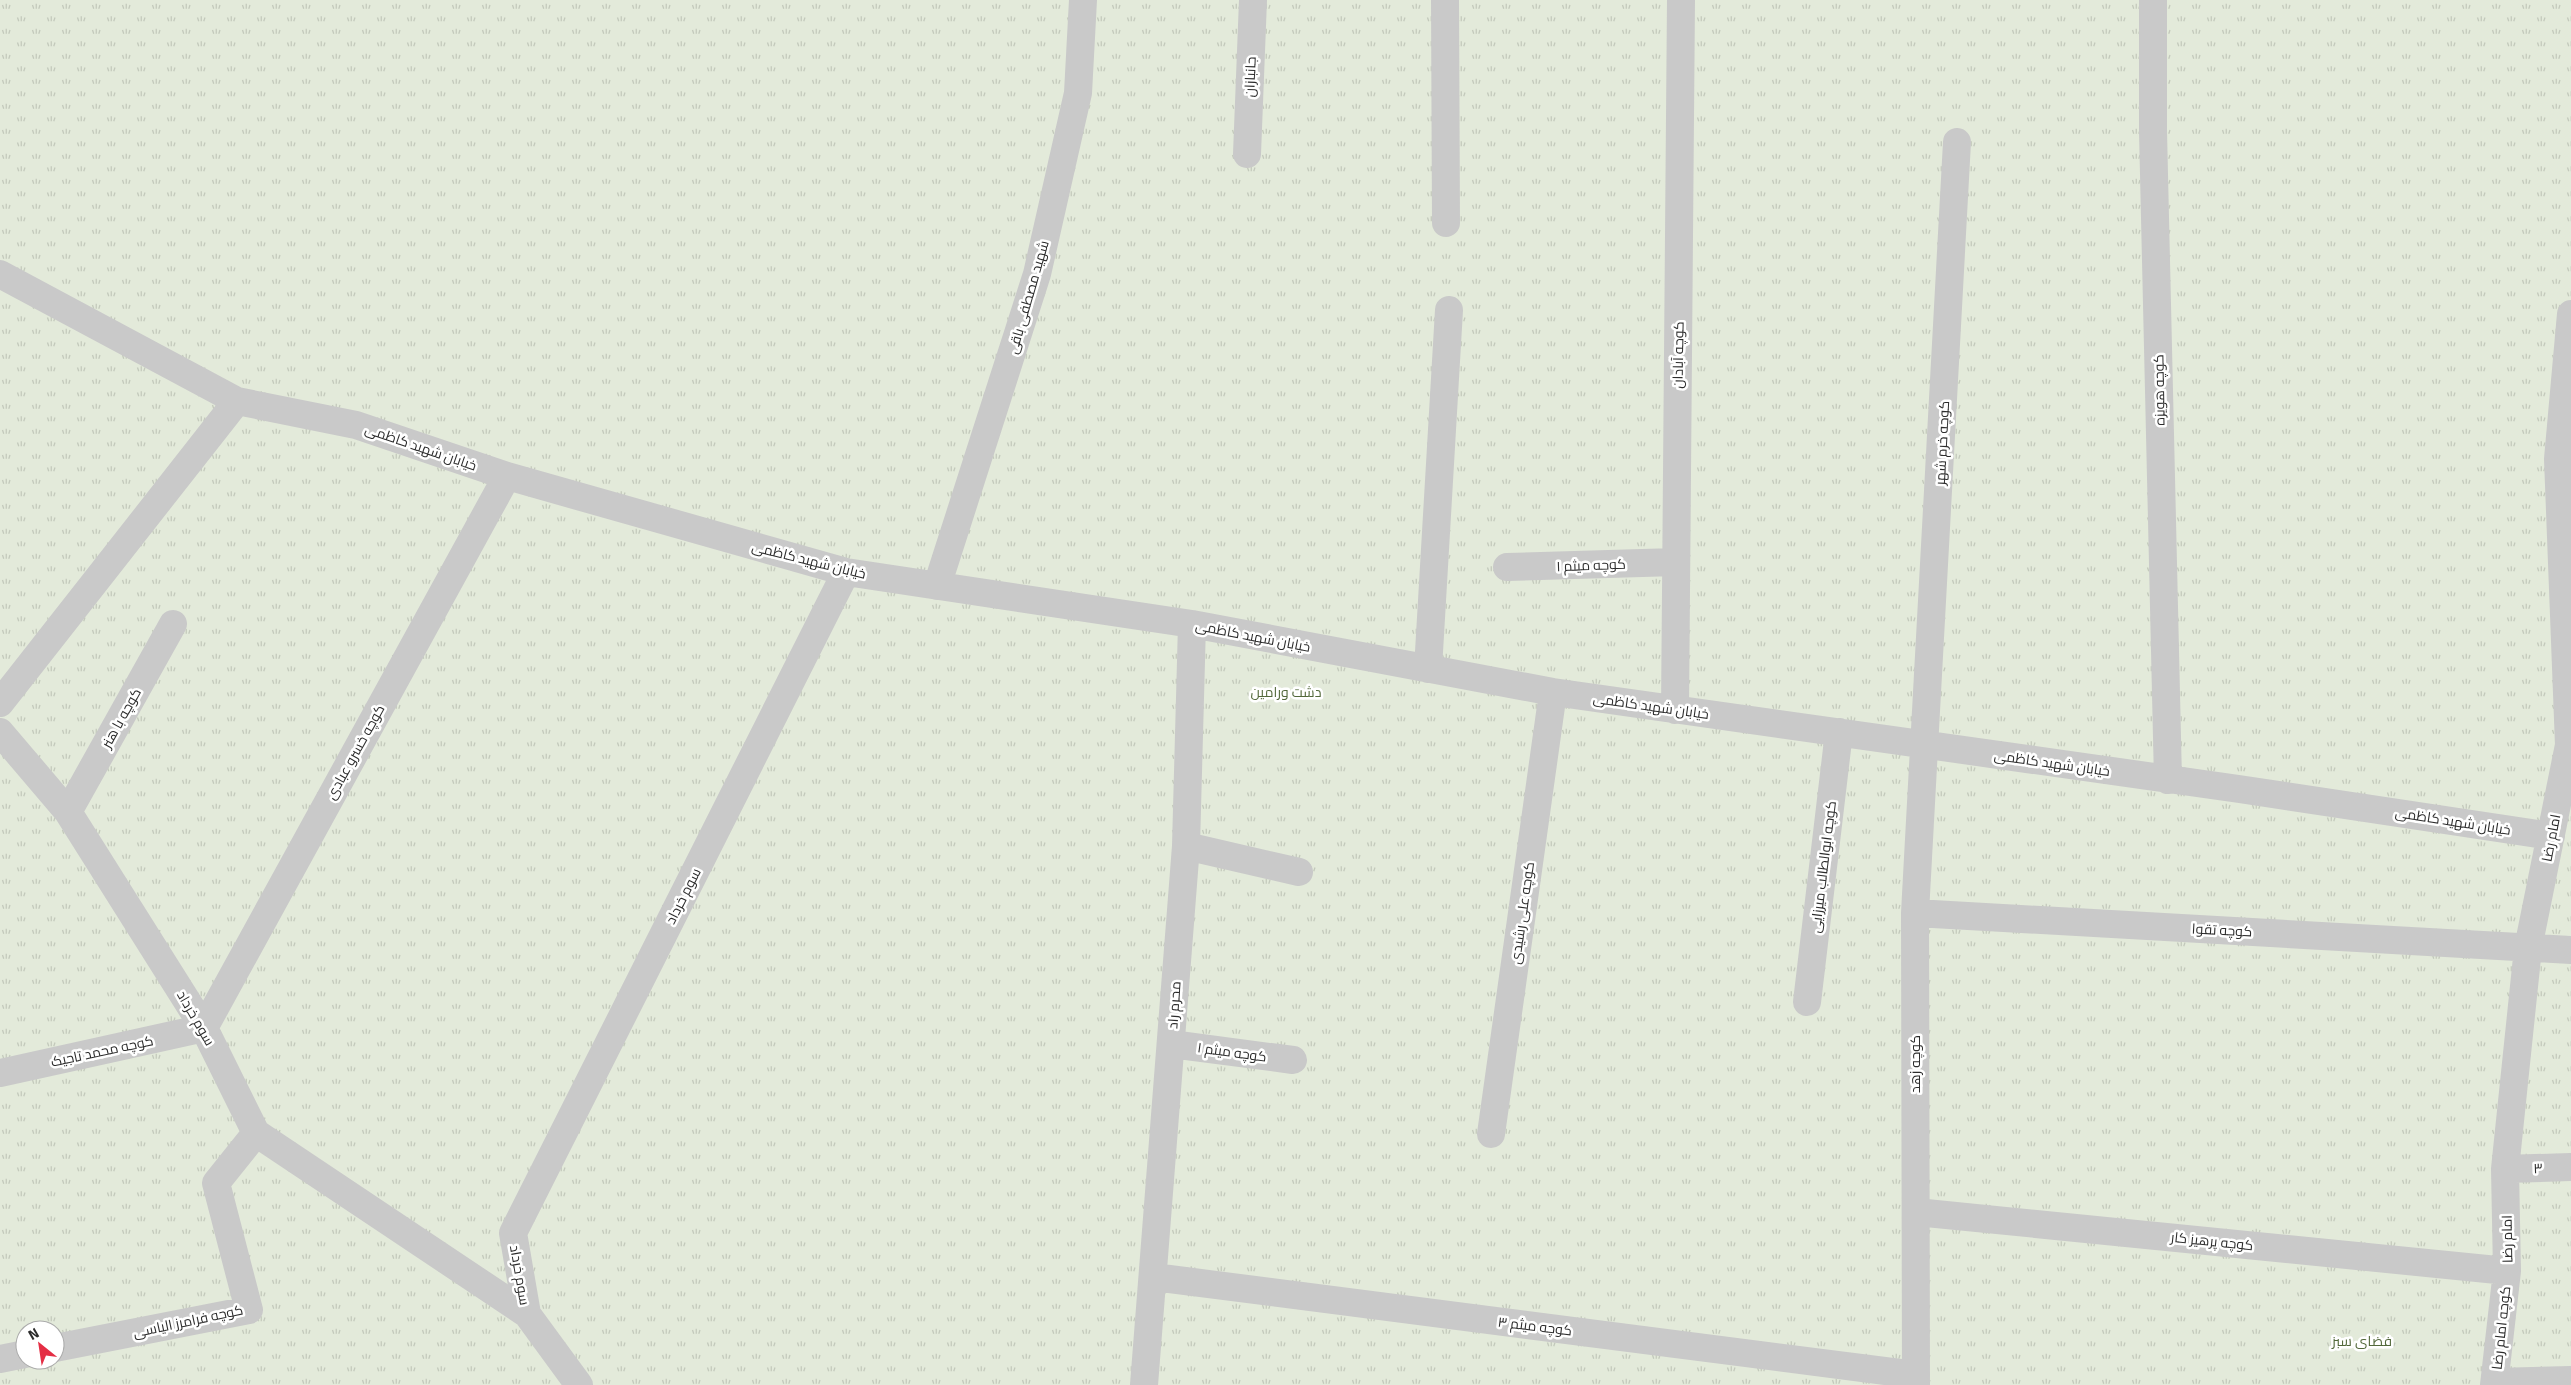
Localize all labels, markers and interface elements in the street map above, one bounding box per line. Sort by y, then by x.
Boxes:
street label: جانبازان [1241,56,1260,98]
street label: شهید مصطفی باقی [1004,238,1053,356]
street label: کوچه آبادان [1669,321,1689,389]
street label: کوچه هویزه [2150,354,2170,426]
street label: کوچه خرم شهر [1932,400,1954,487]
street label: خیابان شهید کاظمی [363,420,479,475]
street label: خیابان شهید کاظمی [750,538,868,583]
street label: کوچه میثم ۱ [1556,556,1626,576]
street label: خیابان شهید کاظمی [1194,617,1312,656]
park label: دشت ورامین [1251,684,1321,701]
street label: کوچه با هنر [97,685,146,753]
street label: خیابان شهید کاظمی [1592,690,1710,723]
street label: کوچه خسرو عبادی [322,702,389,803]
street label: خیابان شهید کاظمی [1993,747,2111,780]
street label: کوچه ابوالطالب میرزایی [1807,800,1841,934]
street label: خیابان شهید کاظمی [2394,804,2512,839]
street label: امام رضا [2539,813,2565,863]
street label: کوچه علی رشیدی [1507,861,1539,966]
street label: سوم خرداد [662,865,706,928]
street label: کوچه تقوا [2191,920,2253,942]
street label: محرم راد [1164,981,1186,1029]
street label: سوم خرداد [172,988,218,1049]
street label: کوچه محمد تاجیک [49,1032,155,1072]
street label: کوچه زهد [1907,1035,1925,1093]
street label: کوچه میثم ۱ [1196,1039,1268,1067]
street label: ۳ [2533,1160,2543,1177]
street label: امام رضا [2499,1215,2517,1263]
street label: کوچه پرهیز کار [2169,1229,2254,1255]
street label: سوم خرداد [505,1244,533,1307]
street label: کوچه امام رضا [2489,1285,2515,1371]
street label: کوچه فرامرز الیاسی [132,1302,245,1342]
street label: کوچه میثم ۳ [1497,1314,1573,1340]
north arrow [15,1320,65,1370]
text: N [25,1324,42,1344]
park label: فضای سبز [2331,1333,2392,1350]

